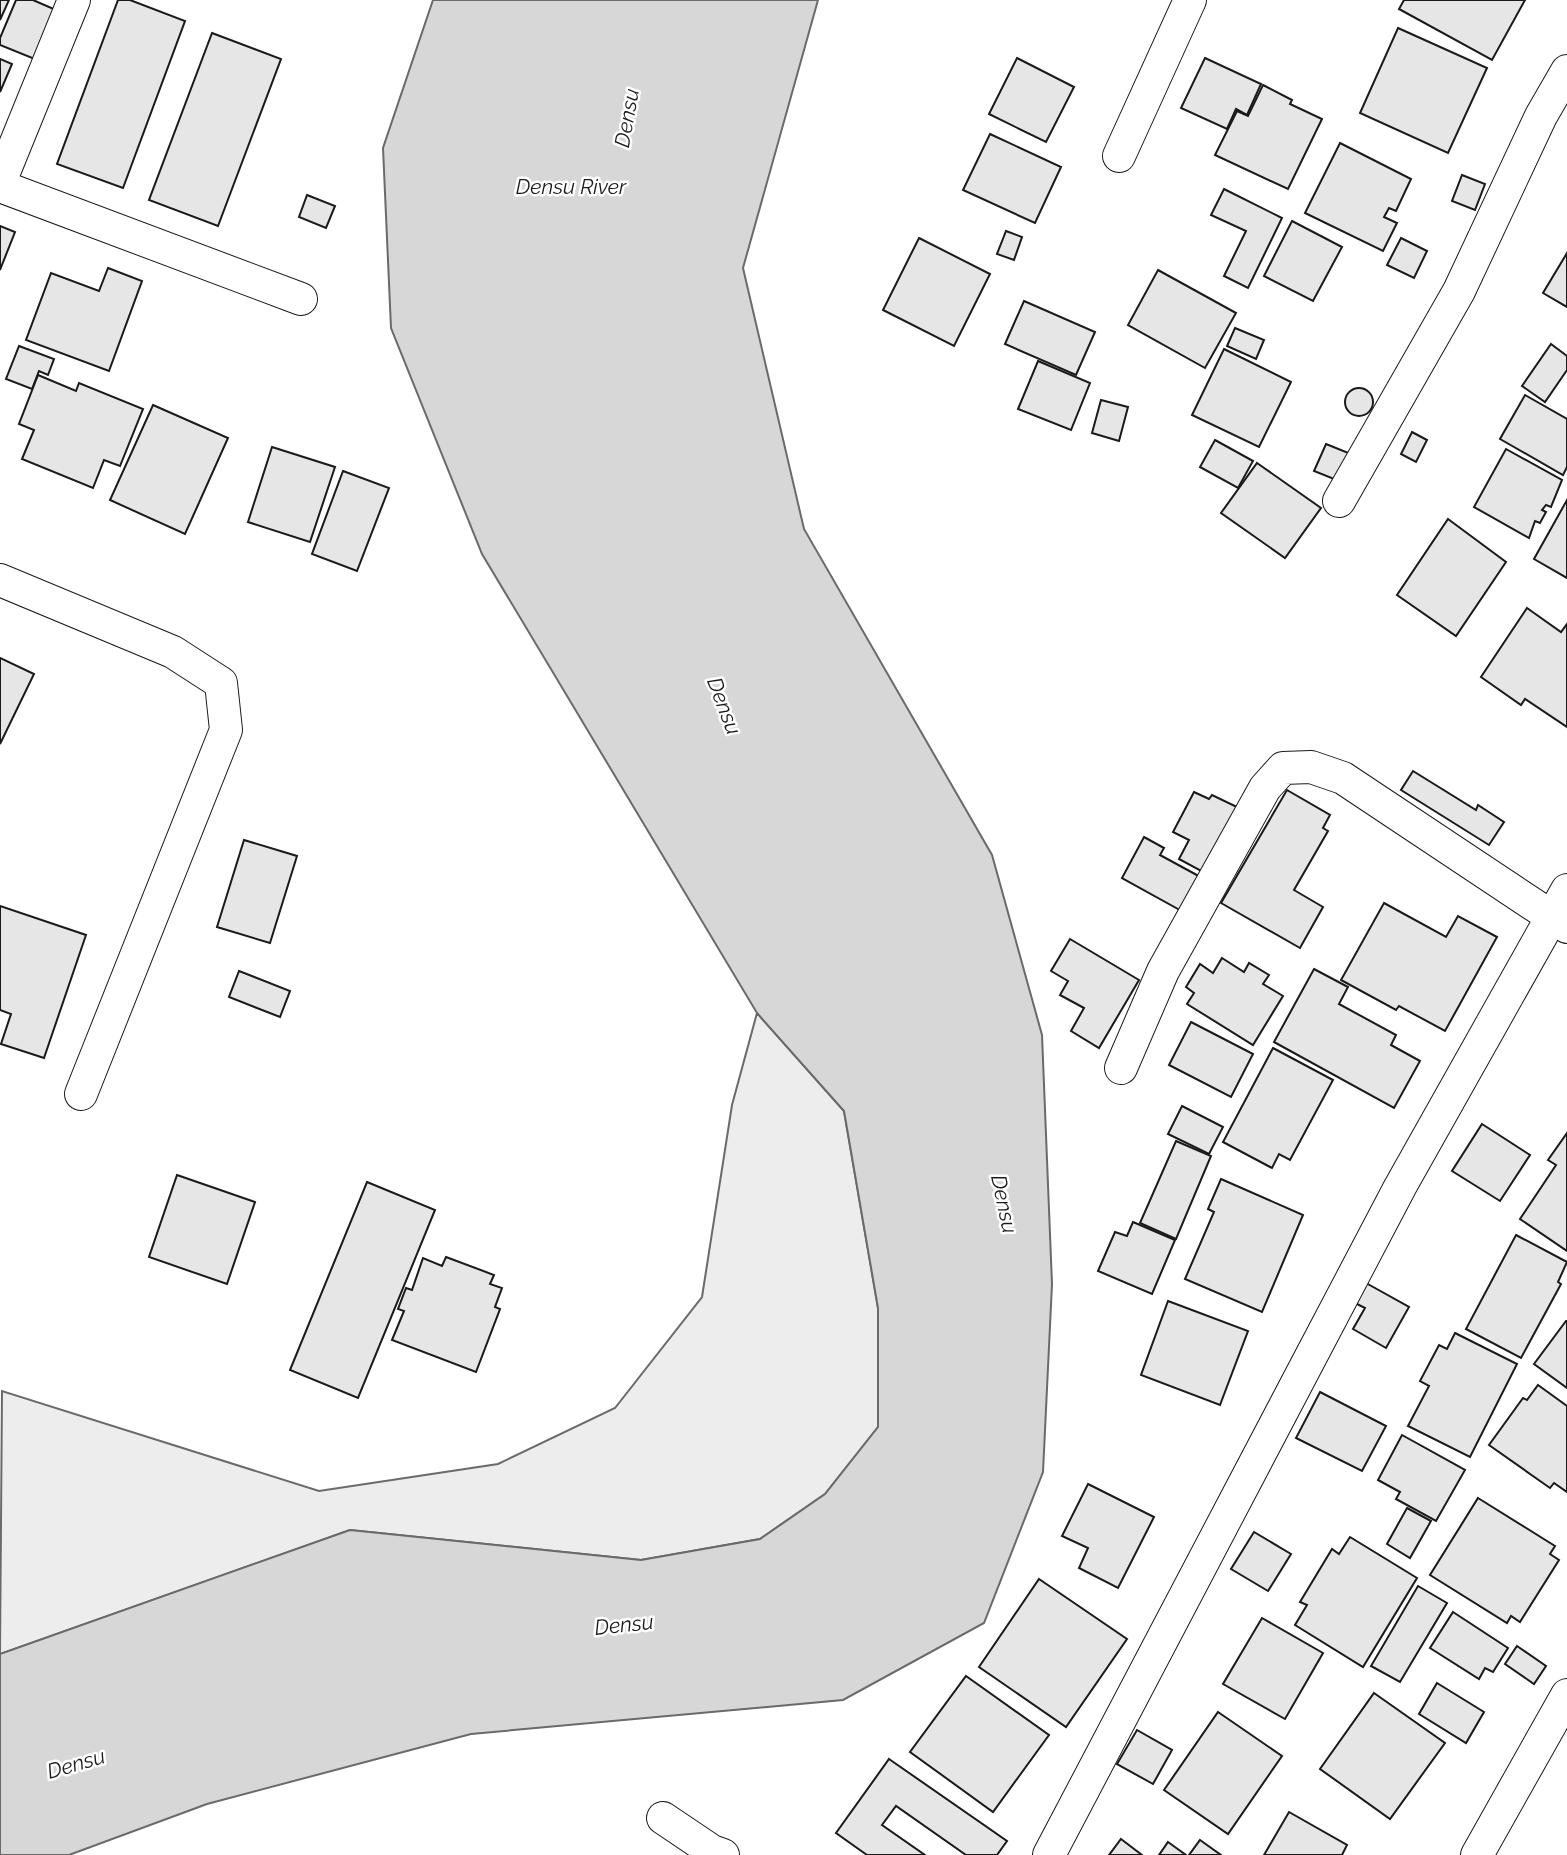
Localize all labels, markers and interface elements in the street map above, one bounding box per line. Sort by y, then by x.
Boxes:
water label: Densu [609,87,644,149]
water label: Densu River [516,174,627,199]
water label: Densu [702,674,747,738]
water label: Densu [986,1172,1023,1236]
water label: Densu [593,1609,655,1640]
water label: Densu [44,1743,108,1784]

